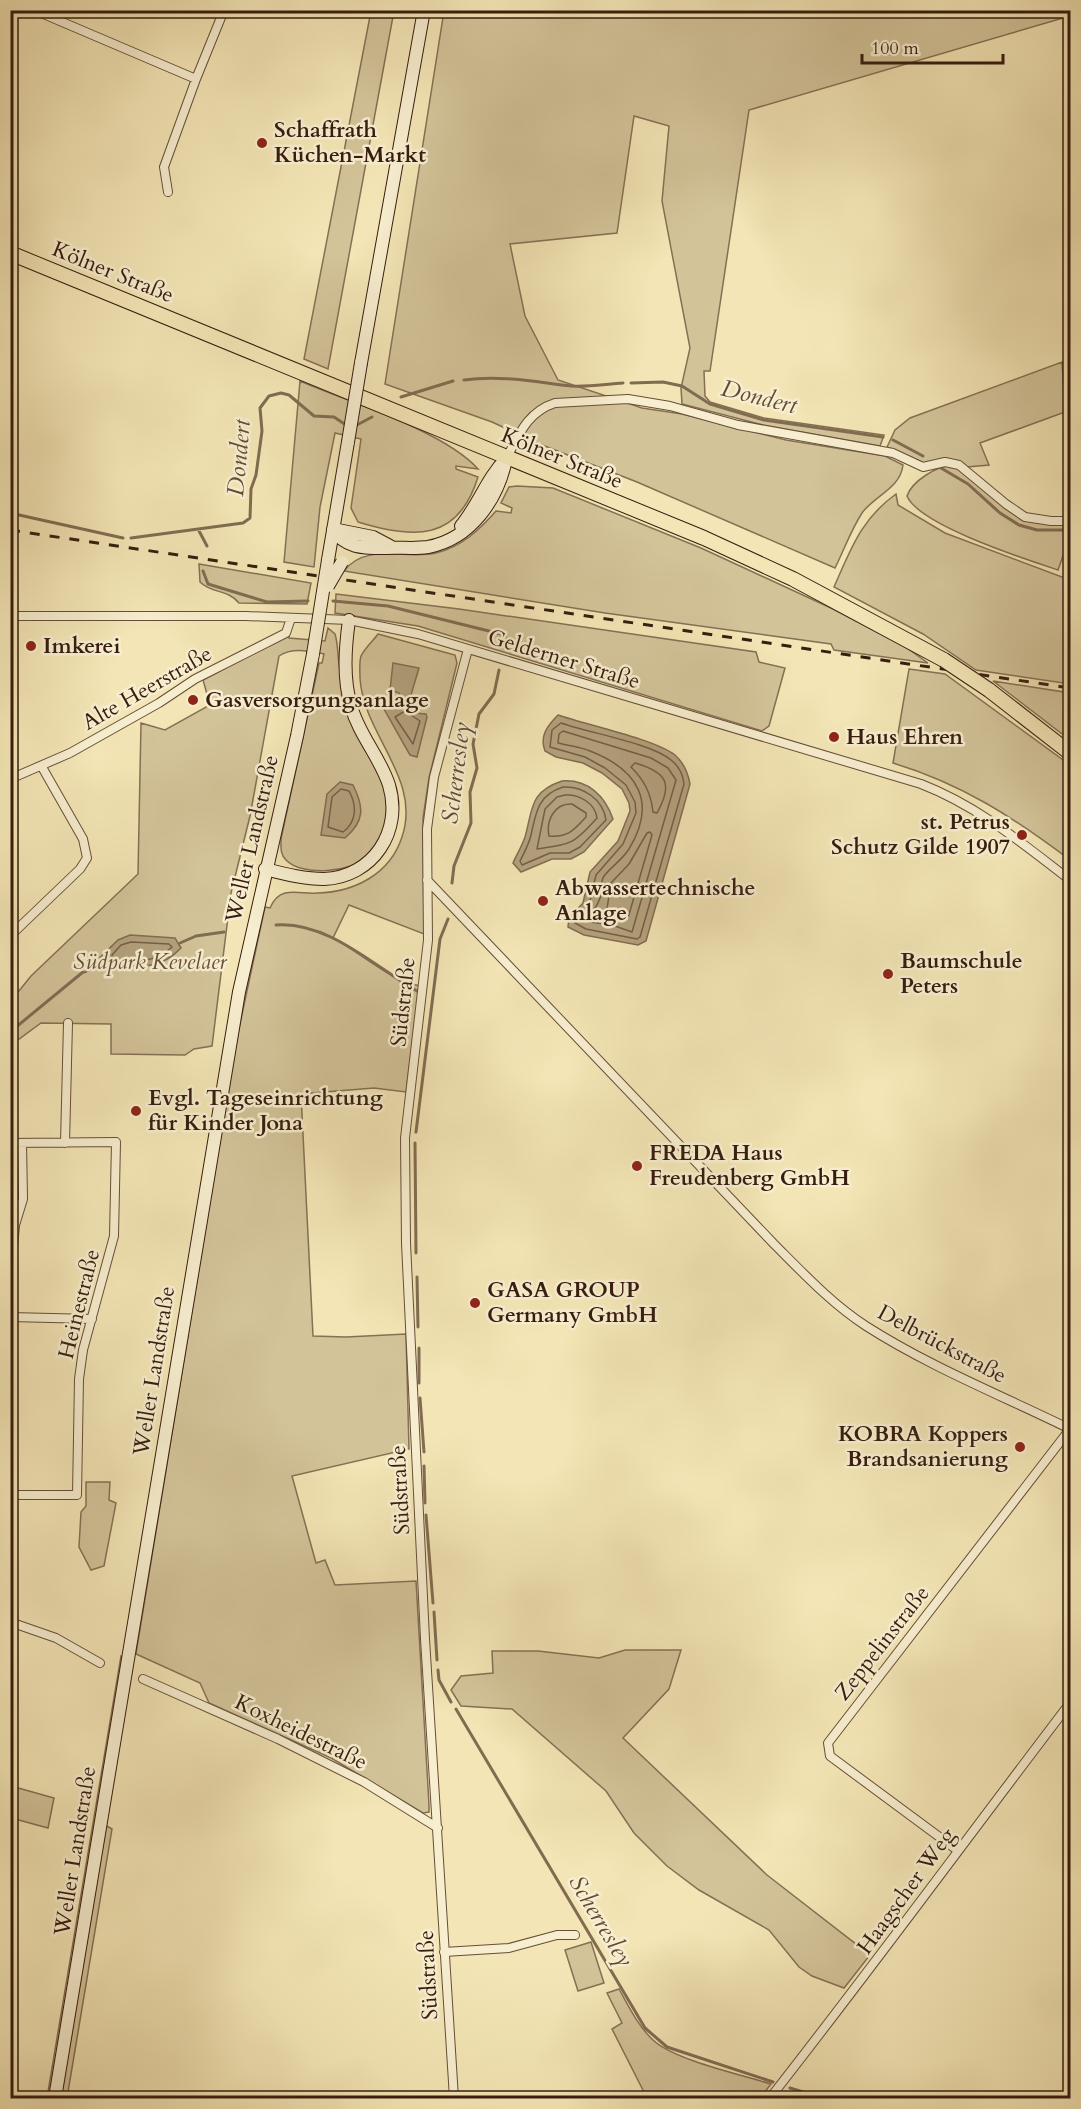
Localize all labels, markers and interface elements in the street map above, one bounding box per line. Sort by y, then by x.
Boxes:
scale bar [862,27,1003,65]
text: 100 m [871,36,919,61]
place label: Schaffrath Küchen-Markt [274,115,426,170]
marker: Schaffrath Küchen-Markt [255,136,269,150]
street label: Kölner Straße [48,234,178,310]
water label: Dondert [718,372,802,423]
water label: Dondert [219,417,259,498]
street label: Kölner Straße [497,420,627,496]
street label: Gelderner Straße [484,622,644,696]
place label: Imkerei [43,631,121,661]
marker: Imkerei [24,639,38,653]
street label: Alte Heerstraße [77,639,217,737]
place label: Gasversorgungsanlage [205,685,429,715]
marker: Gasversorgungsanlage [186,693,200,707]
water label: Scherresley [433,720,479,826]
place label: Haus Ehren [846,722,963,752]
marker: Haus Ehren [827,730,841,744]
street label: Weller Landstraße [218,752,286,927]
place label: st. Petrus Schutz Gilde 1907 [831,807,1010,862]
marker: st. Petrus Schutz Gilde 1907 [1015,828,1029,842]
place label: Abwassertechnische Anlage [555,873,756,928]
marker: Abwassertechnische Anlage [536,894,550,908]
place label: Baumschule Peters [900,946,1023,1001]
park label: Südpark Kevelaer [73,947,227,977]
street label: Südstraße [383,956,423,1048]
marker: Baumschule Peters [881,967,895,981]
place label: Evgl. Tageseinrichtung für Kinder Jona [148,1083,384,1138]
marker: Evgl. Tageseinrichtung für Kinder Jona [129,1104,143,1118]
place label: FREDA Haus Freudenberg GmbH [649,1138,850,1193]
marker: FREDA Haus Freudenberg GmbH [630,1159,644,1173]
street label: Heinestraße [51,1246,107,1362]
place label: GASA GROUP Germany GmbH [487,1275,658,1330]
street label: Weller Landstraße [126,1284,182,1459]
marker: GASA GROUP Germany GmbH [468,1296,482,1310]
street label: Delbrückstraße [872,1297,1012,1391]
place label: KOBRA Koppers Brandsanierung [838,1419,1009,1474]
marker: KOBRA Koppers Brandsanierung [1013,1440,1027,1454]
street label: Südstraße [383,1444,417,1536]
street label: Zeppelinstraße [828,1579,936,1707]
street label: Koxheidestraße [230,1687,372,1777]
street label: Weller Landstraße [47,1764,103,1939]
street label: Haagscher Weg [850,1821,963,1960]
water label: Scherresley [561,1869,642,1974]
street label: Südstraße [411,1929,445,2021]

